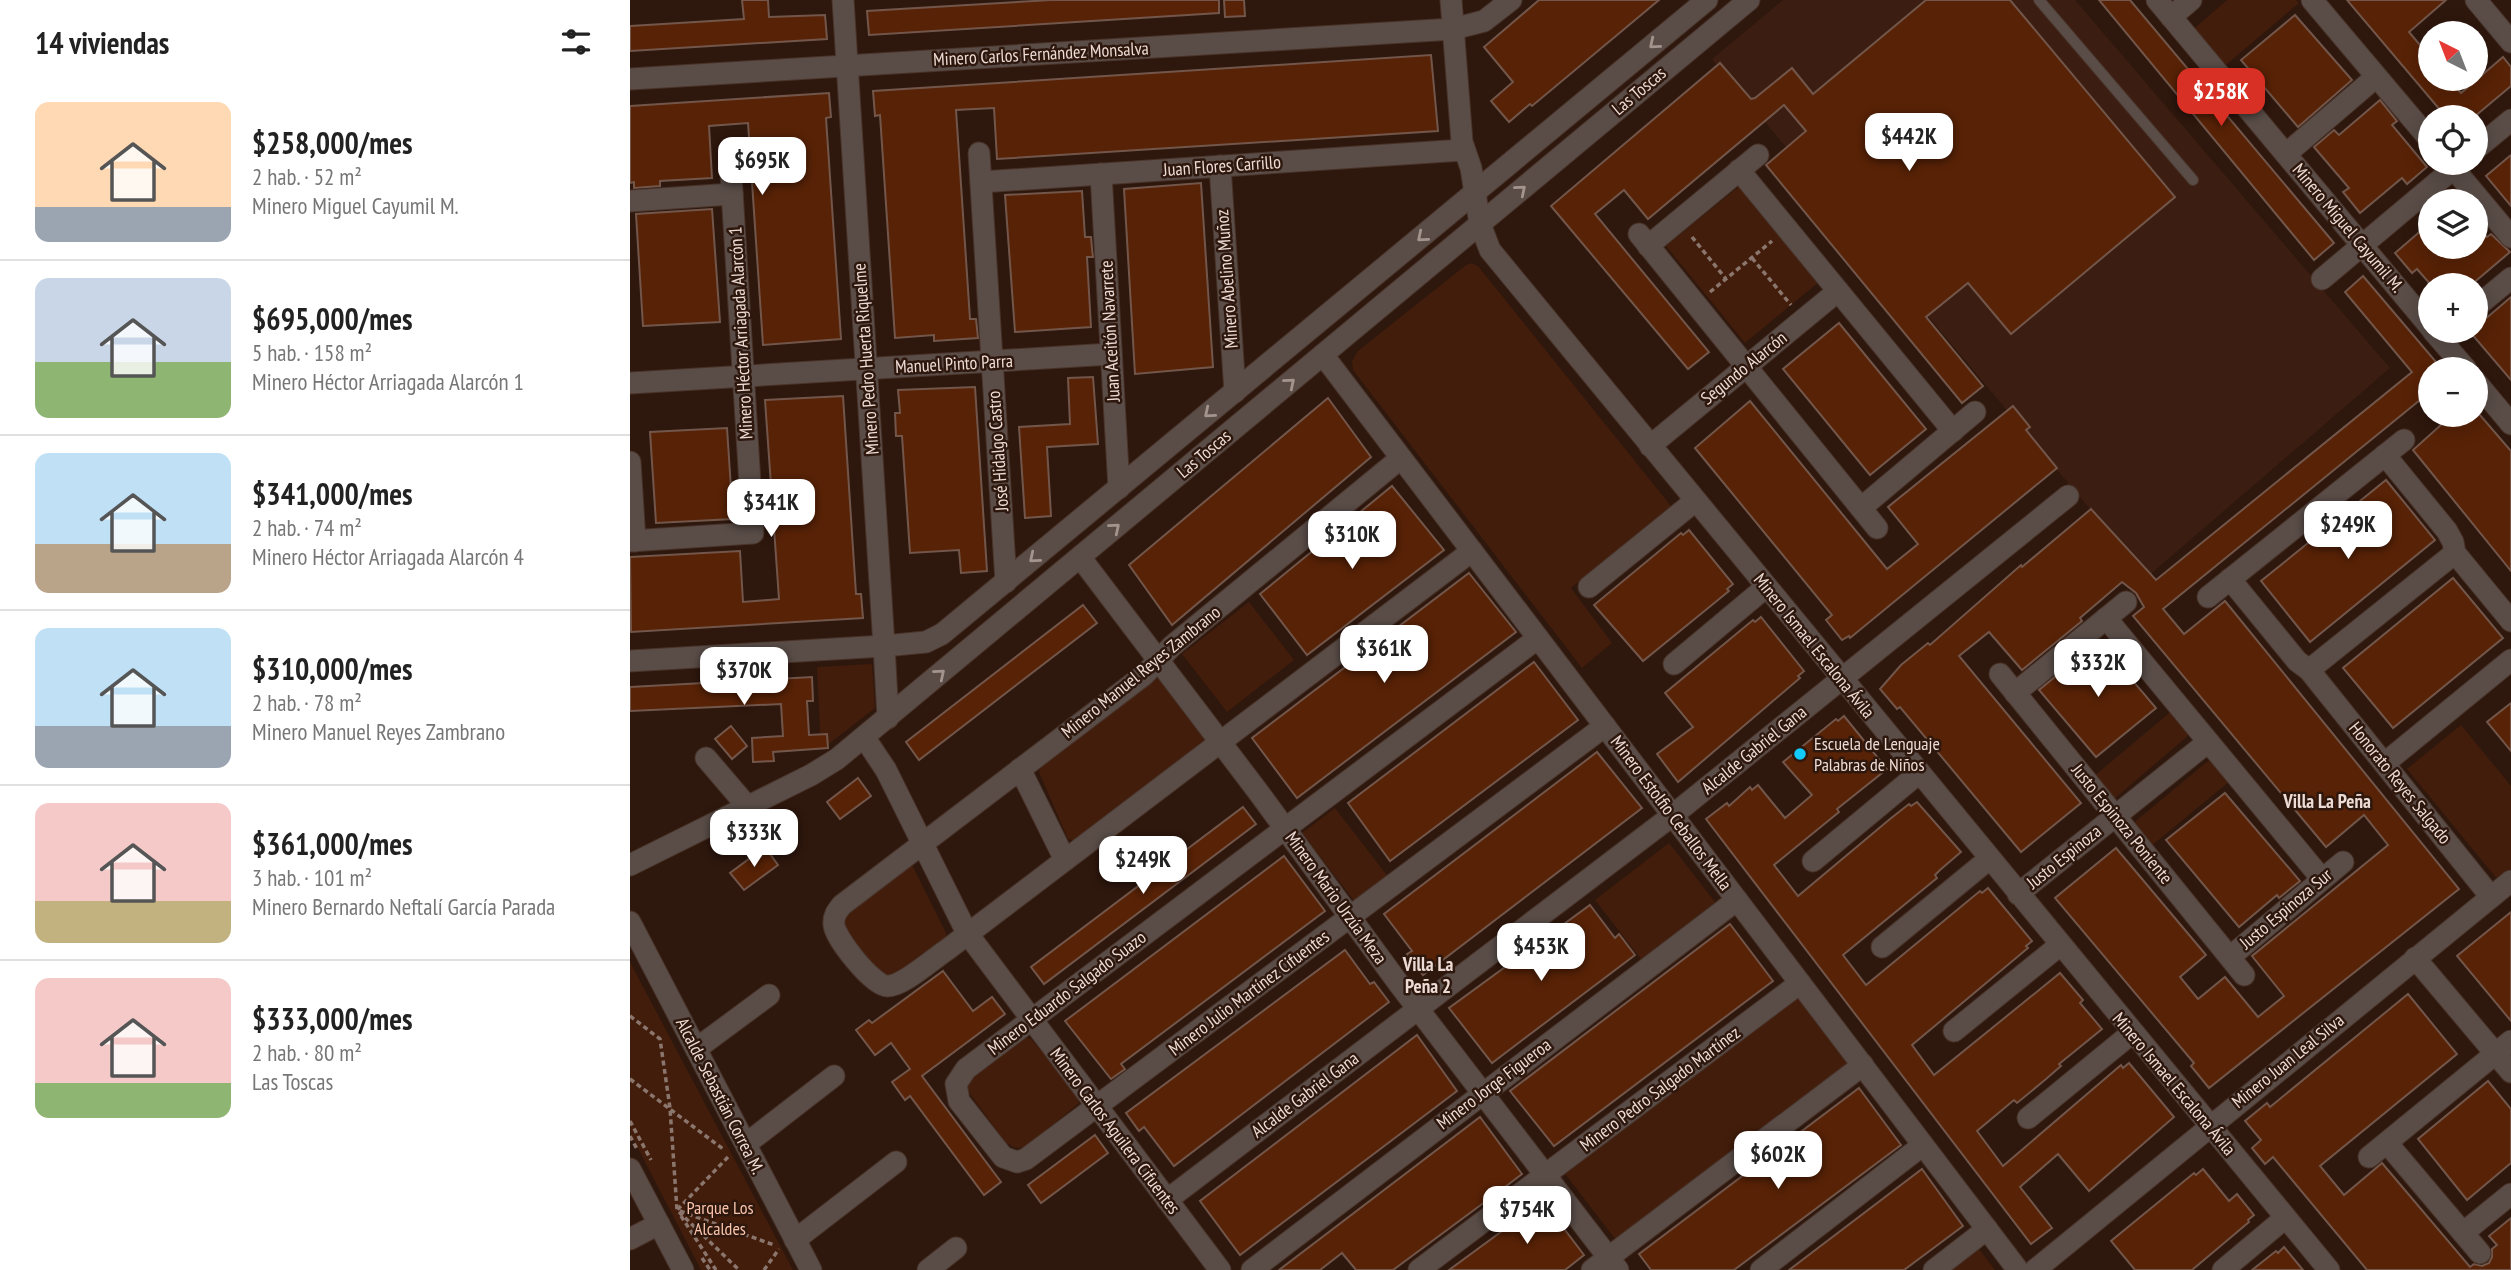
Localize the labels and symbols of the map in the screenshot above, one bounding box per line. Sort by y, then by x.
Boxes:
north arrow [2418,21,2488,91]
street label: Minero Carlos Fernández Monsalva [933,36,1149,71]
one-way arrow [1650,36,1663,48]
street label: Las Toscas [1607,61,1670,120]
pin: $258K [2172,68,2270,128]
pin: $442K [1860,114,1958,173]
pin: $695K [713,138,811,197]
street label: Juan Flores Carrillo [1161,150,1282,181]
street label: Minero Miguel Cayumil M. [2288,158,2409,297]
one-way arrow [1513,186,1526,198]
street label: Minero Abelino Muñoz [1210,209,1243,349]
street label: Minero Héctor Arriagada Alarcón 1 [723,226,758,440]
one-way arrow [1418,229,1431,241]
street label: Juan Aceitón Navarrete [1094,260,1125,403]
street label: Minero Pedro Huerta Riquelme [847,263,884,455]
street label: Segundo Alarcón [1696,326,1791,409]
street label: Manuel Pinto Parra [894,349,1014,378]
one-way arrow [1282,379,1295,391]
street label: José Hidalgo Castro [982,390,1013,513]
one-way arrow [1205,405,1217,418]
street label: Las Toscas [1172,424,1235,483]
pin: $341K [722,480,820,539]
pin: $249K [2299,502,2397,561]
pin: $310K [1303,512,1401,571]
one-way arrow [1108,524,1120,537]
one-way arrow [1029,550,1042,563]
street label: Minero Ismael Escalona Ávila [1749,569,1880,723]
street label: Minero Manuel Reyes Zambrano [1056,600,1225,743]
pin: $361K [1335,626,1433,685]
pin: $332K [2049,640,2147,699]
pin: $370K [695,648,793,707]
one-way arrow [932,670,945,682]
street label: Alcalde Gabriel Gana [1696,700,1811,799]
street label: Honorato Reyes Salgado [2344,717,2457,849]
street label: Minero Estolfio Ceballos Mella [1606,731,1737,895]
place label: Escuela de Lenguaje Palabras de Niños [1814,732,1940,776]
marker: Escuela de Lenguaje Palabras de Niños [1792,746,1808,762]
street label: Justo Espinoza Poniente [2066,758,2178,888]
district label: Villa La Peña [2282,789,2371,813]
pin: $333K [705,810,803,869]
street label: Justo Espinoza [2021,820,2106,894]
street label: Minero Mario Urzúa Meza [1281,827,1392,969]
pin: $249K [1094,836,1192,896]
street label: Justo Espinoza Sur [2234,863,2337,955]
pin: $453K [1492,923,1590,983]
street label: Minero Eduardo Salgado Suazo [983,925,1151,1060]
street label: Minero Julio Martínez Cifuentes [1164,925,1334,1061]
district label: Villa La Peña 2 [1402,952,1454,998]
street label: Minero Ismael Escalona Ávila [2108,1007,2241,1160]
street label: Minero Juan Leal Silva [2227,1008,2348,1113]
street label: Alcalde Sebastián Correa M. [671,1014,770,1178]
street label: Minero Pedro Salgado Martínez [1575,1021,1744,1156]
street label: Minero Jorge Figueroa [1432,1033,1556,1134]
street label: Minero Carlos Aguilera Cifuentes [1045,1043,1185,1218]
street label: Alcalde Gabriel Gana [1246,1047,1363,1143]
pin: $602K [1729,1132,1827,1191]
pin: $754K [1478,1186,1576,1246]
park label: Parque Los Alcaldes [686,1196,754,1240]

